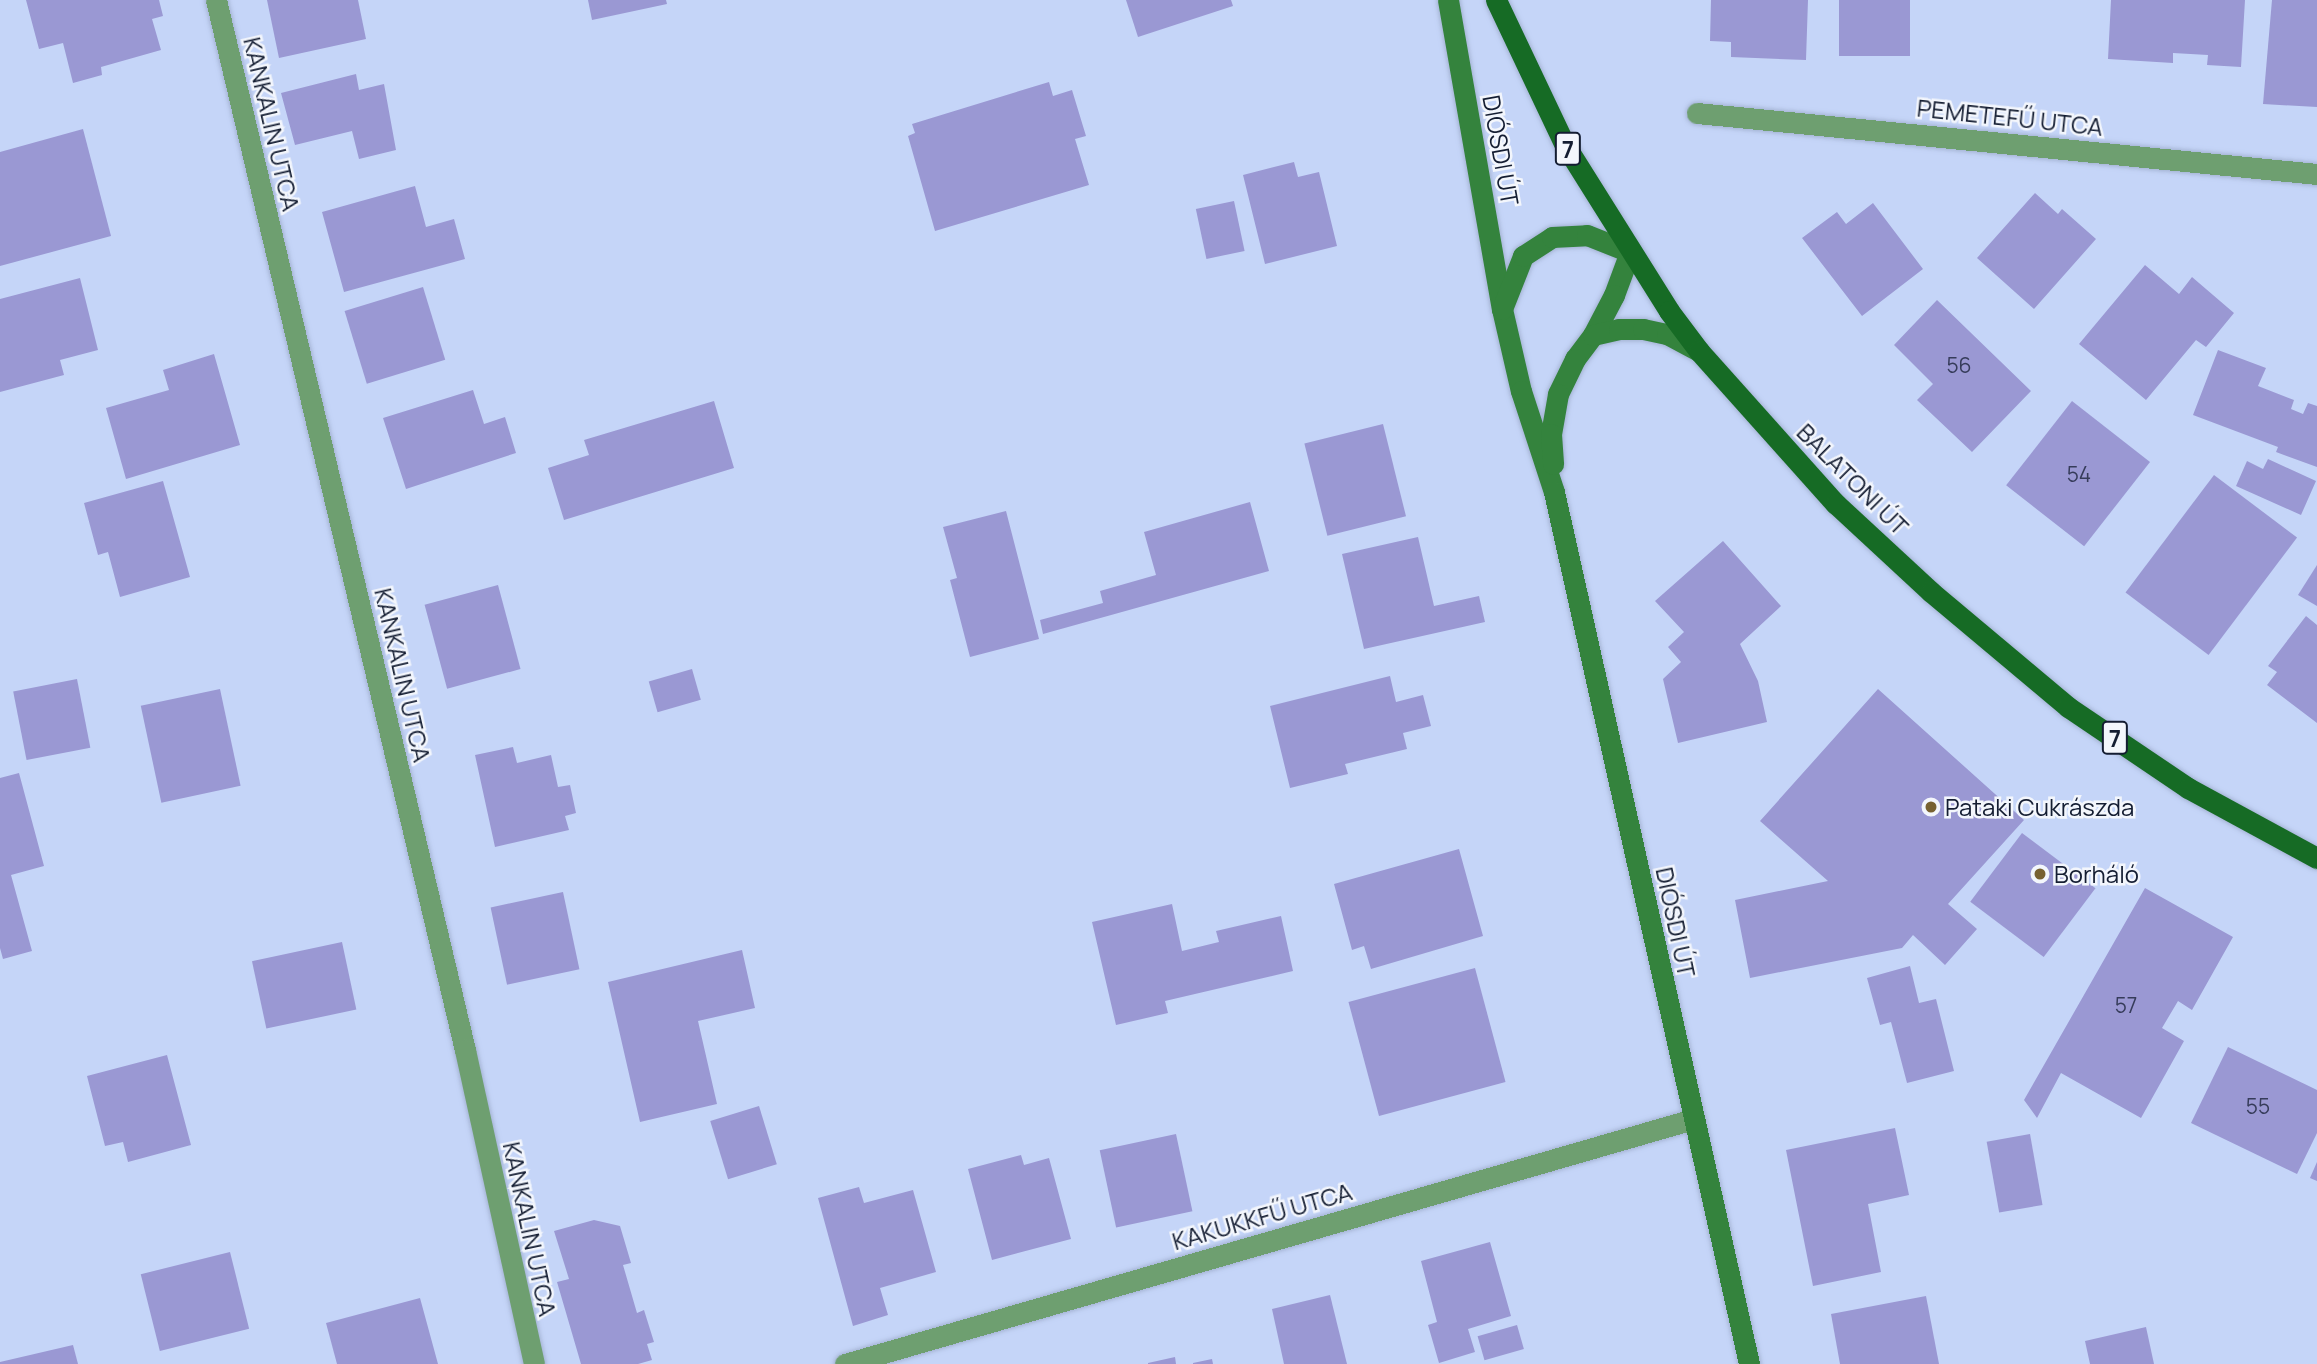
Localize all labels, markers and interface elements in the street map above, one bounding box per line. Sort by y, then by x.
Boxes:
street label: KANKALIN UTCA [238,34,306,214]
street label: DIÓSDI ÚT [1477,93,1525,207]
street label: PEMETEFŰ UTCA [1916,93,2104,141]
road number: 7 [1554,130,1582,168]
house number: 56 [1946,352,1972,378]
street label: BALATONI ÚT [1791,417,1915,541]
house number: 54 [2067,461,2091,487]
street label: KANKALIN UTCA [369,585,437,765]
road number: 7 [2101,718,2129,758]
place label: Pataki Cukrászda [1945,793,2134,821]
marker: Pataki Cukrászda [1923,799,1939,815]
place label: Borháló [2054,860,2139,888]
street label: DIÓSDI ÚT [1650,864,1702,980]
marker: Borháló [2032,866,2048,882]
house number: 57 [2115,992,2137,1018]
house number: 55 [2246,1093,2270,1119]
street label: KANKALIN UTCA [497,1139,563,1319]
street label: KAKUKKFŰ UTCA [1169,1177,1355,1255]

